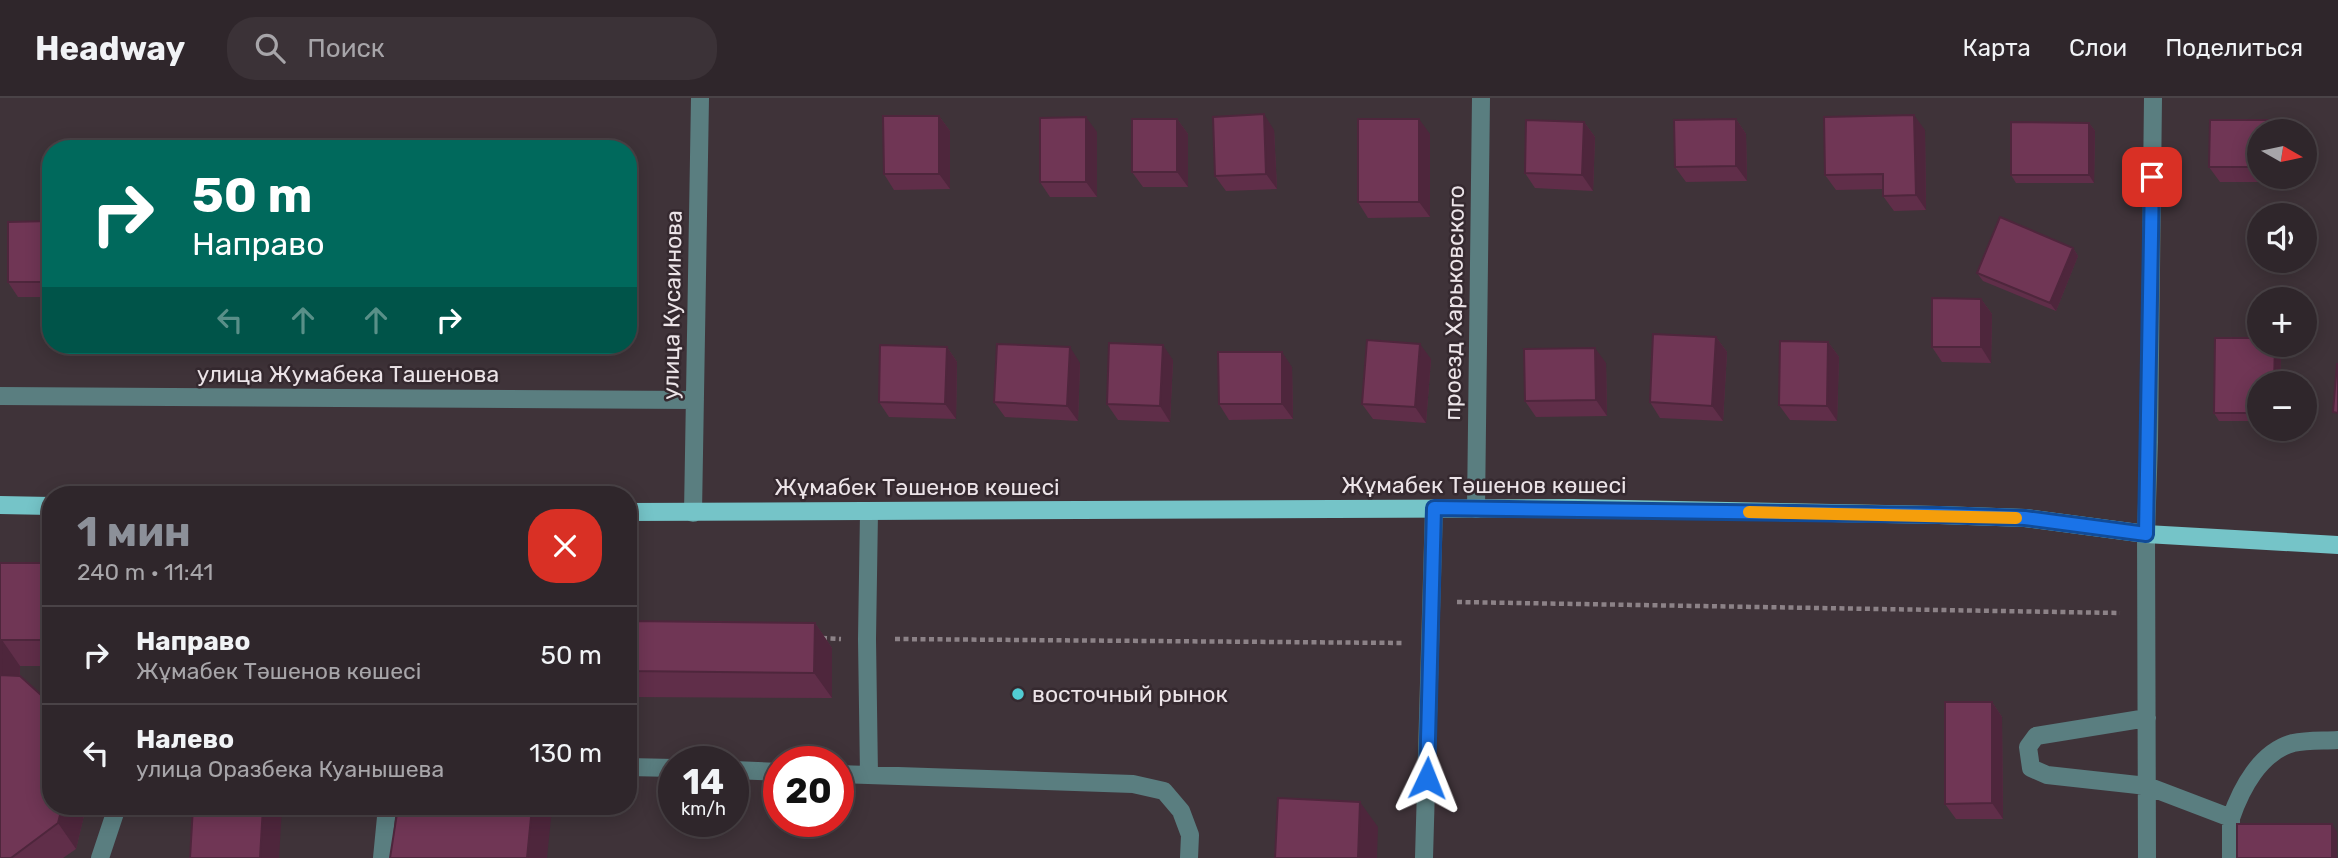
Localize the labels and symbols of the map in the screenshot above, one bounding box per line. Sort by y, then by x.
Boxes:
north arrow [2247,119,2317,189]
pin [2122,147,2182,207]
street label: проезд Харьковского [1438,185,1470,421]
street label: улица Кусаинова [656,210,688,400]
street label: улица Жумабека Ташенова [197,360,499,388]
street label: Жұмабек Тәшенов көшесі [1341,471,1627,499]
street label: Жұмабек Тәшенов көшесі [774,473,1060,501]
place label: восточный рынок [1032,680,1228,708]
marker: восточный рынок [1010,686,1026,702]
position arrow [1390,741,1464,815]
speed limit sign: 20 [763,746,854,837]

